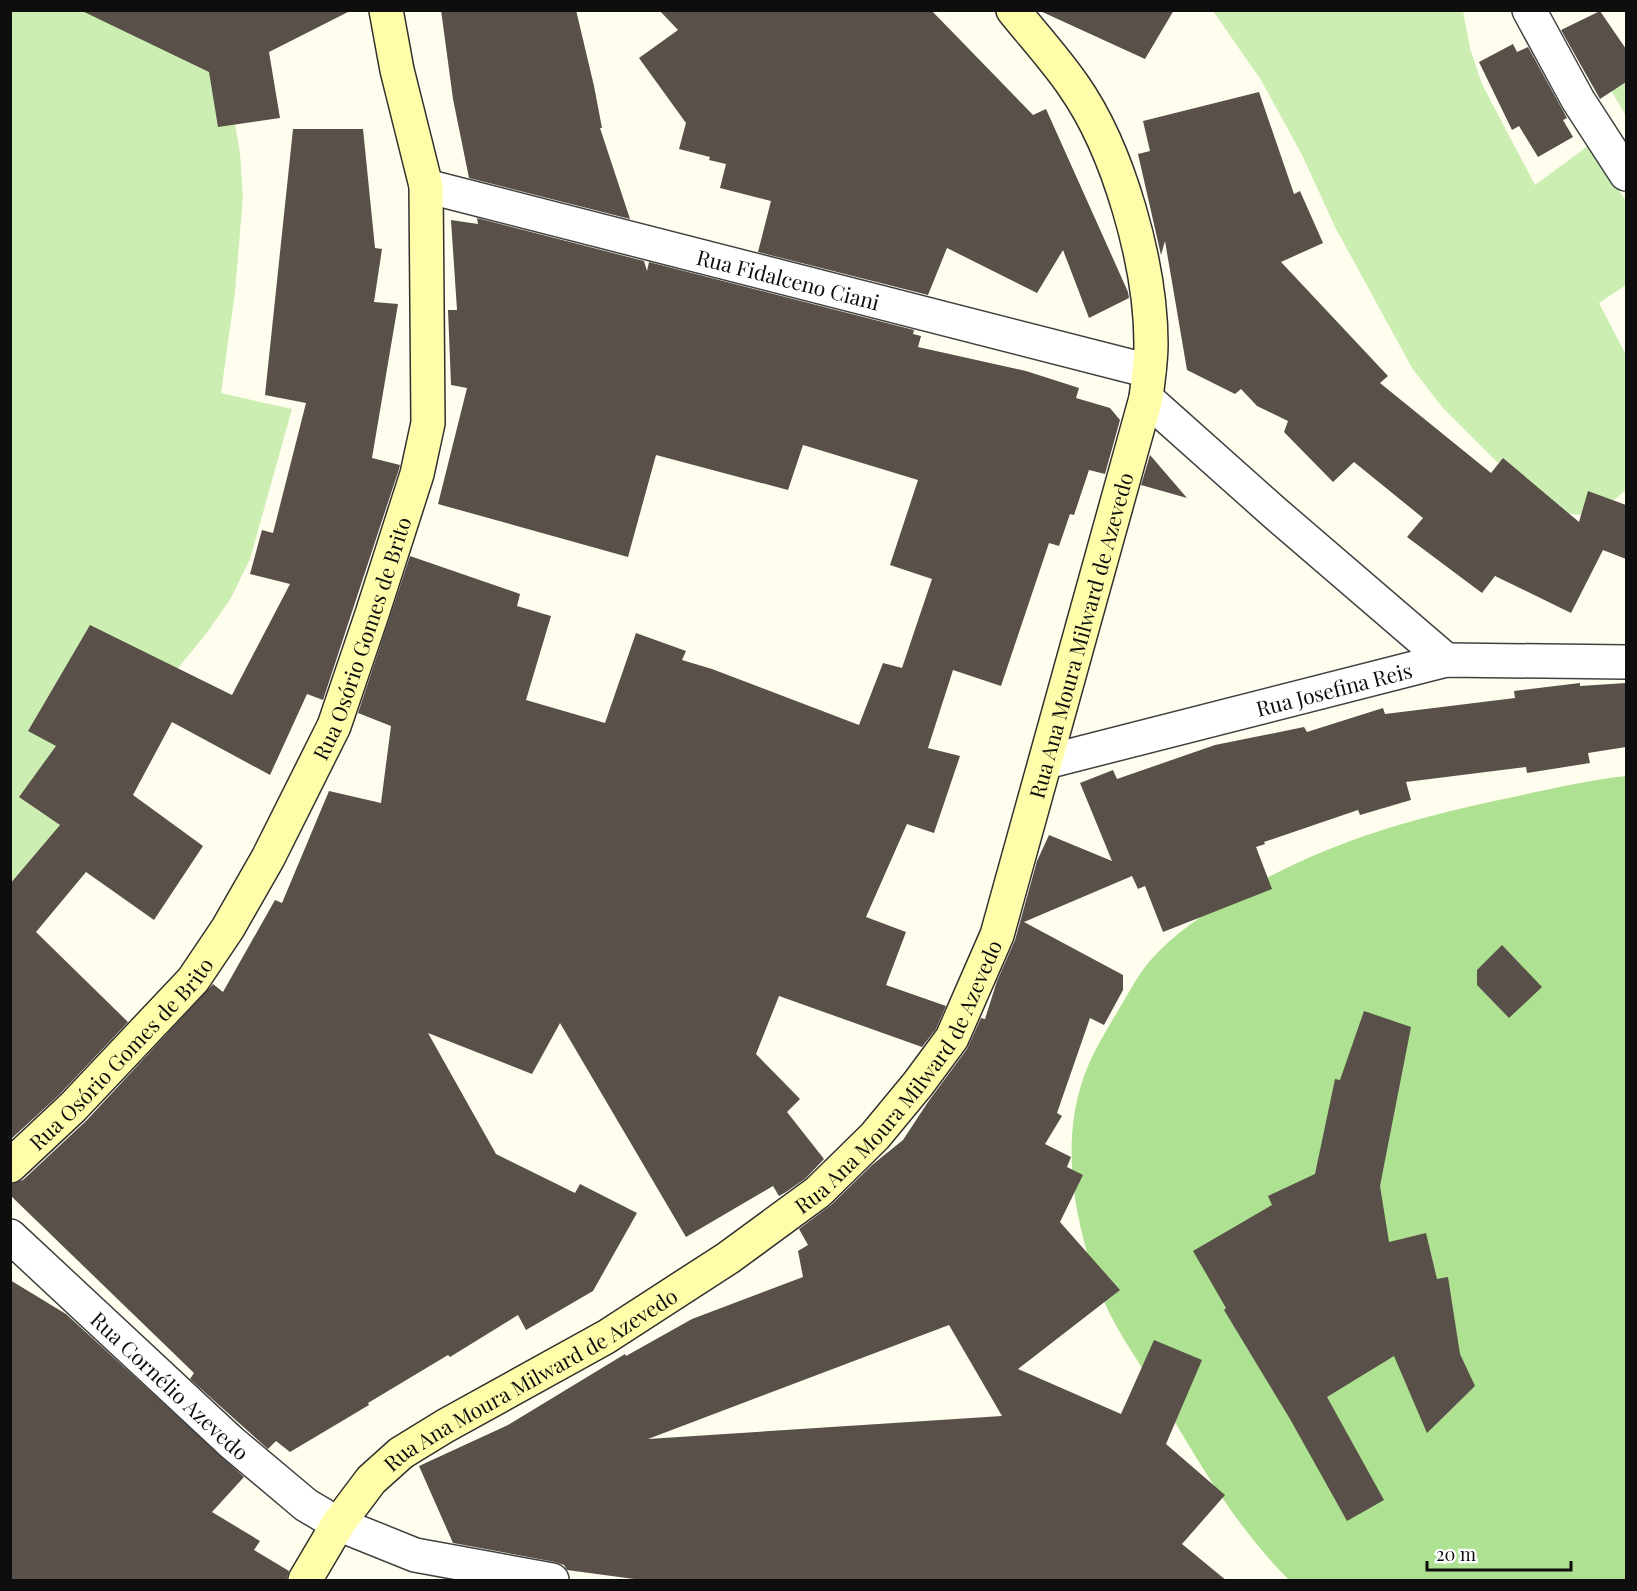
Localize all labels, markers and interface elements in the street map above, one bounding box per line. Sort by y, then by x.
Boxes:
street label: Rua Fidalceno Ciani [694,242,883,316]
street label: Rua Ana Moura Milward de Azevedo [1022,469,1139,801]
street label: Rua Osório Gomes de Brito [305,513,416,764]
street label: Rua Josefina Reis [1253,655,1415,722]
street label: Rua Ana Moura Milward de Azevedo [788,935,1007,1219]
street label: Rua Osório Gomes de Brito [22,952,218,1156]
street label: Rua Ana Moura Milward de Azevedo [377,1281,682,1477]
street label: Rua Cornélio Azevedo [85,1305,255,1466]
scale bar [1427,1534,1571,1572]
text: 20 m [1436,1542,1476,1566]

